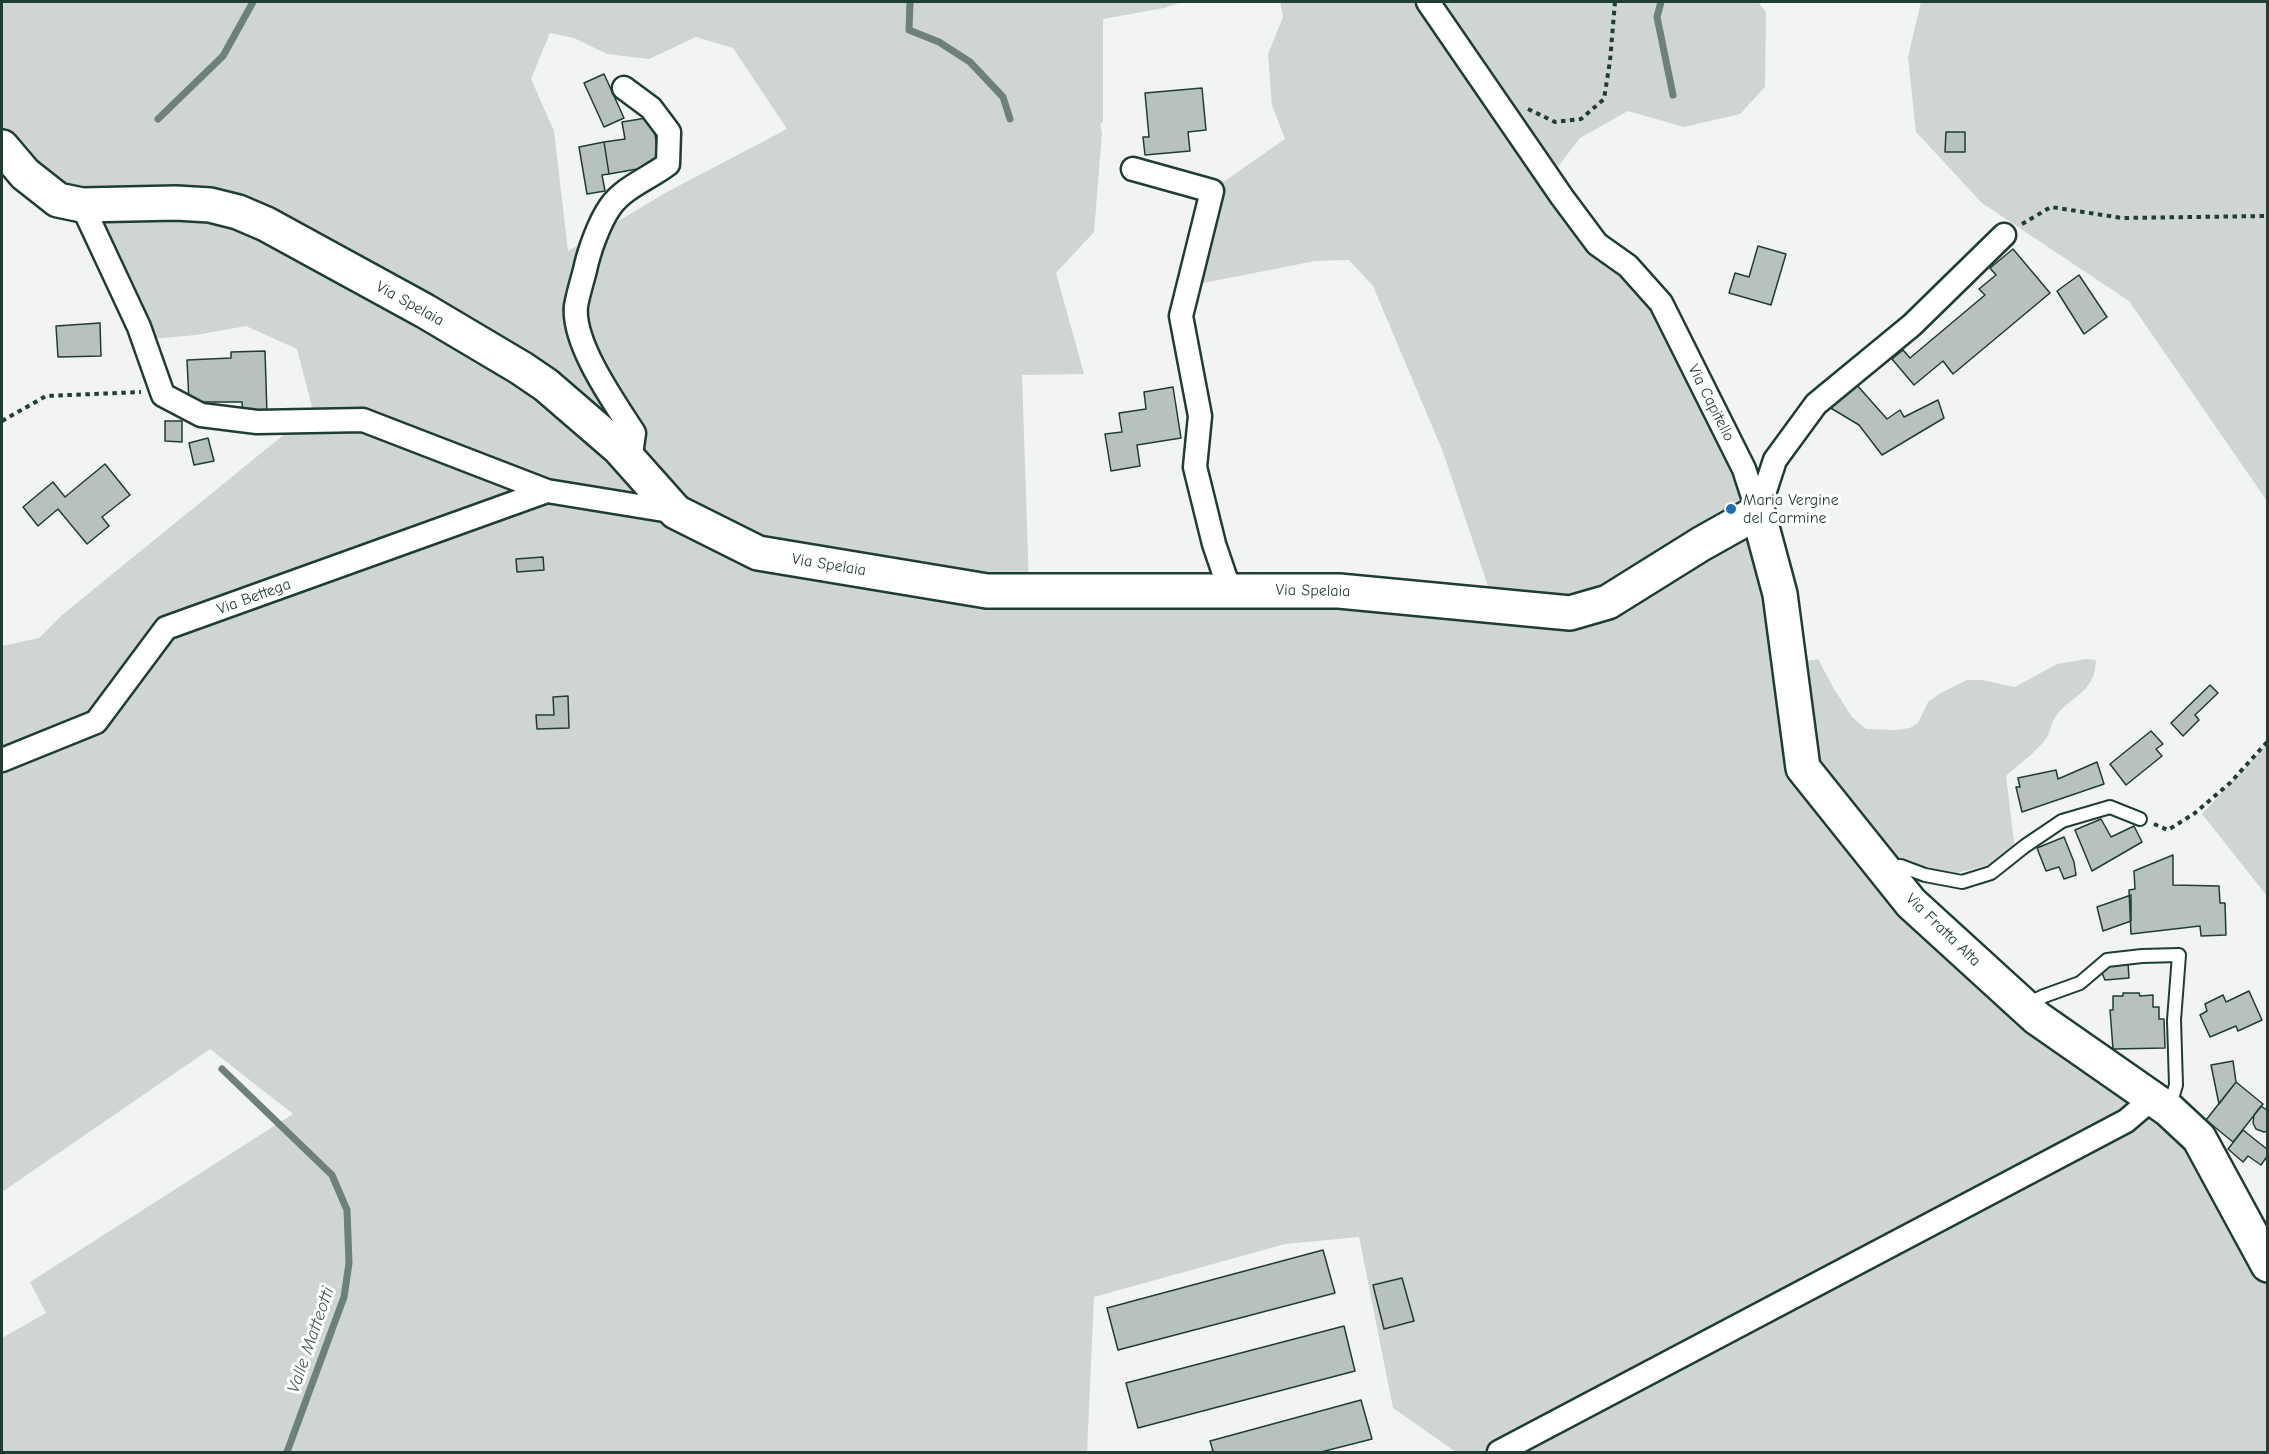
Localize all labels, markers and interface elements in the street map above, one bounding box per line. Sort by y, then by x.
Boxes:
street label: Via Spelaia [373,277,447,331]
street label: Via Capitello [1683,361,1739,445]
place label: Maria Vergine del Carmine [1743,490,1839,528]
marker: Maria Vergine del Carmine [1724,502,1738,516]
street label: Via Spelaia [791,550,867,580]
street label: Via Bettega [214,575,294,619]
street label: Via Spelaia [1275,581,1351,601]
street label: Via Fratta Alta [1902,889,1984,971]
water label: Valle Matteotti [283,1284,339,1396]

